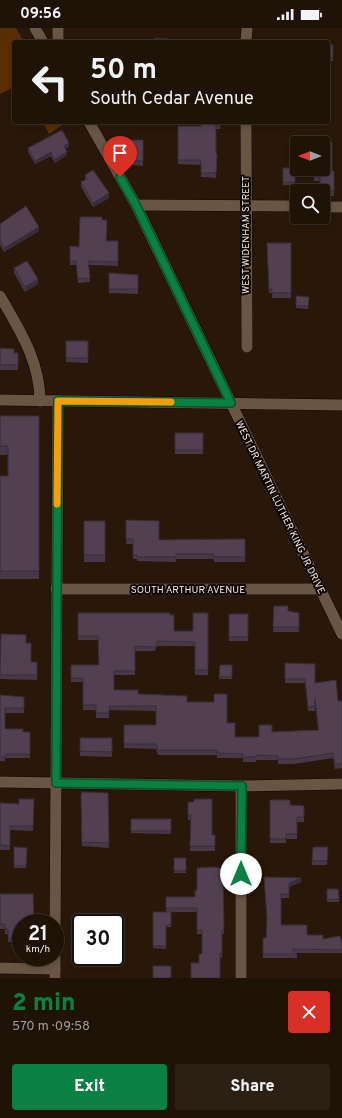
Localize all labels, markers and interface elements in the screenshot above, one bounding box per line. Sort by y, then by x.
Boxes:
text: 09:56 [20,5,61,24]
text: 50 m [90,53,157,89]
icon: left [24,56,76,108]
text: South Cedar Avenue [90,88,254,111]
pin [103,136,137,177]
north arrow [290,136,330,176]
map controls [290,136,330,224]
icon: arrive [109,142,131,164]
street label: WEST WIDENHAM STREET [240,176,253,294]
button: search [290,184,330,224]
street label: WEST DR MARTIN LUTHER KING JR DRIVE [232,419,327,596]
street label: SOUTH ARTHUR AVENUE [131,584,245,597]
position arrow [220,853,262,895]
speed limit sign: 30 [72,914,124,966]
text: 21 [28,922,48,948]
text: km/h [26,943,50,956]
text: 2 min [12,989,76,1019]
button: close [288,991,330,1033]
text: 570 m · 09:58 [12,1019,90,1035]
button: Exit [12,1064,167,1110]
button: Share [175,1064,330,1110]

